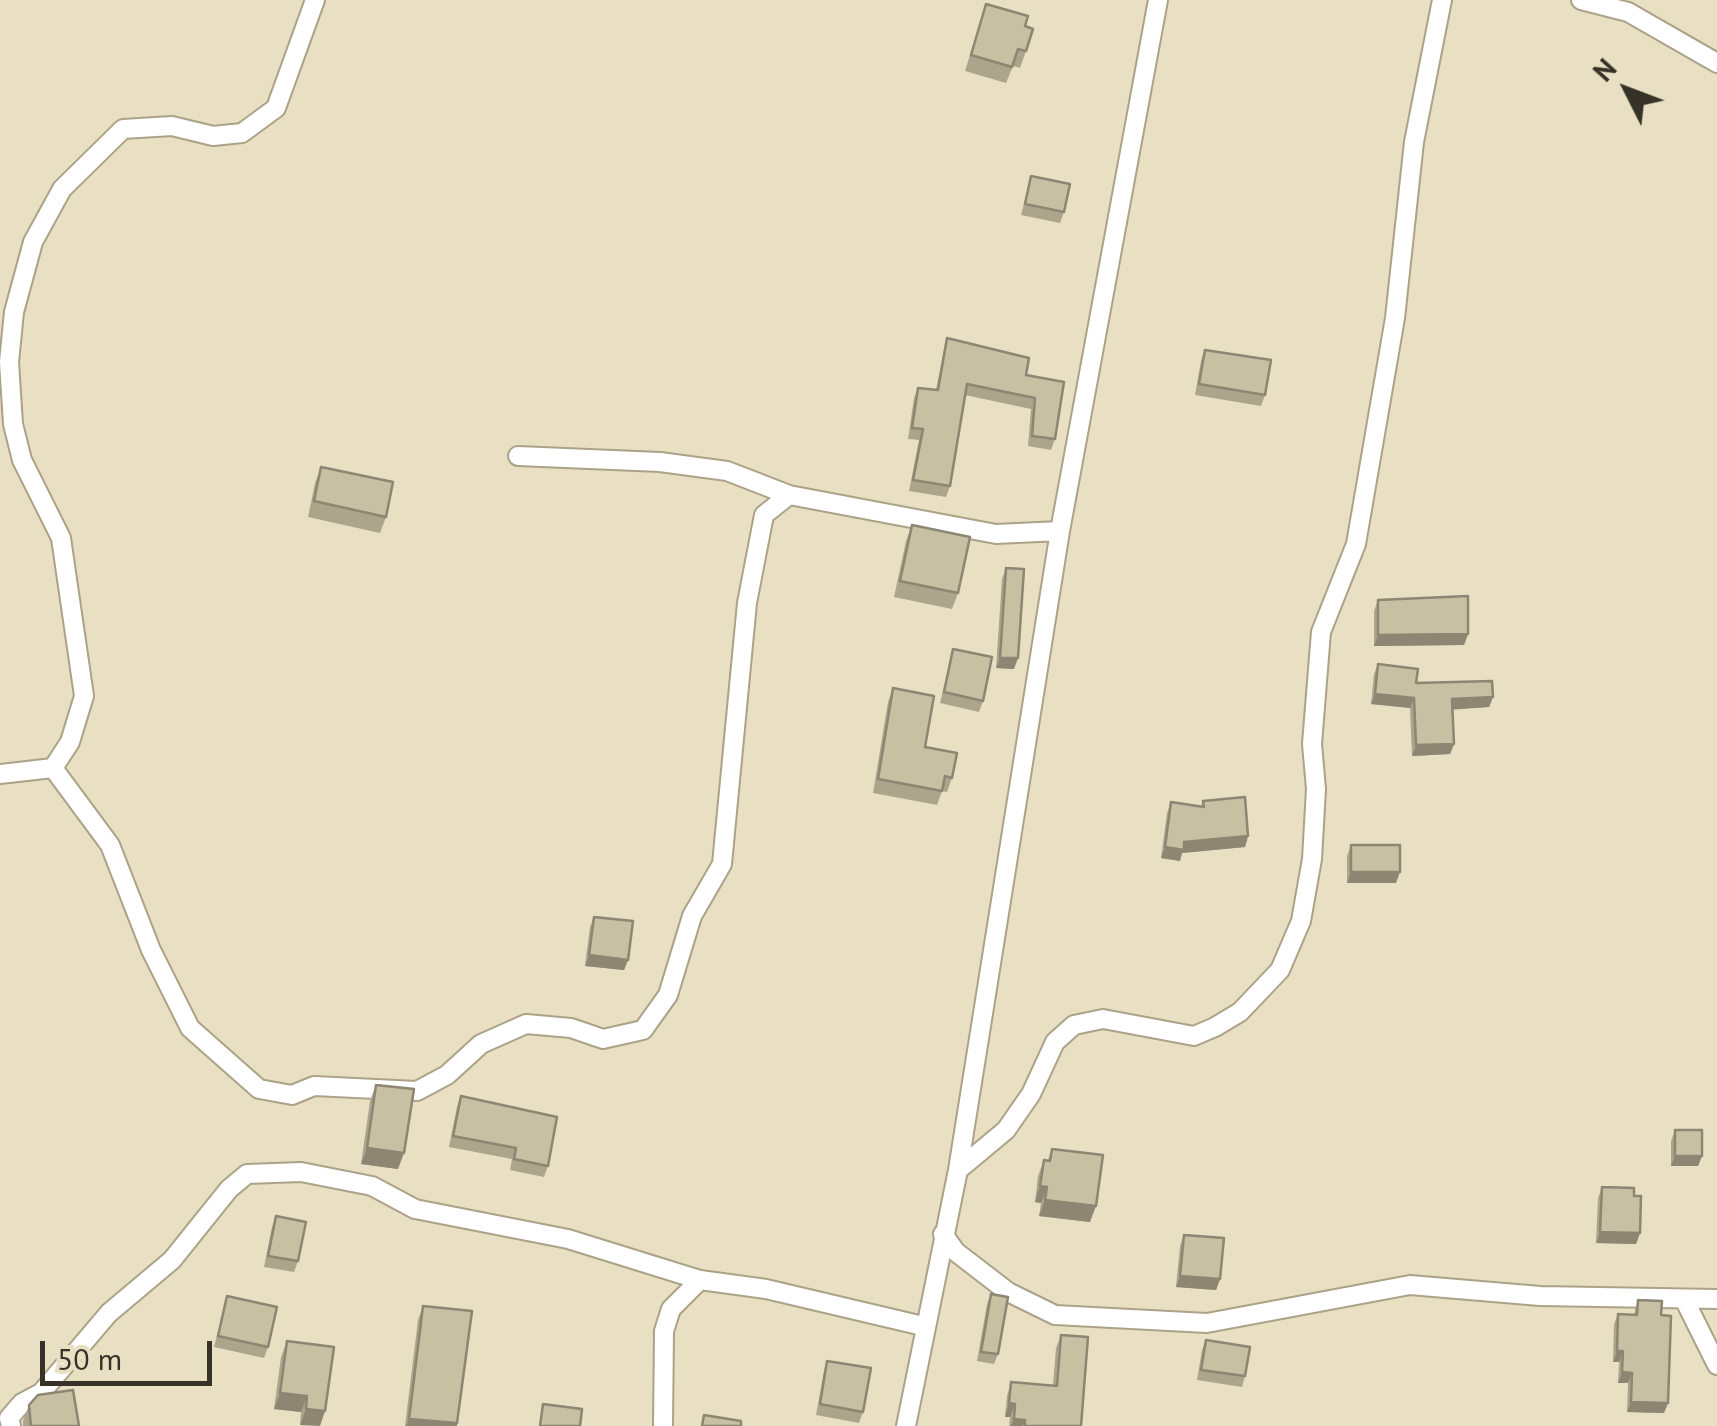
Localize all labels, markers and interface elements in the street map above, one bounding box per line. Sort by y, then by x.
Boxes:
north arrow [1577,40,1677,140]
text: N [1584,50,1624,89]
scale bar [45,1321,218,1383]
text: 50 m [57,1339,122,1378]

